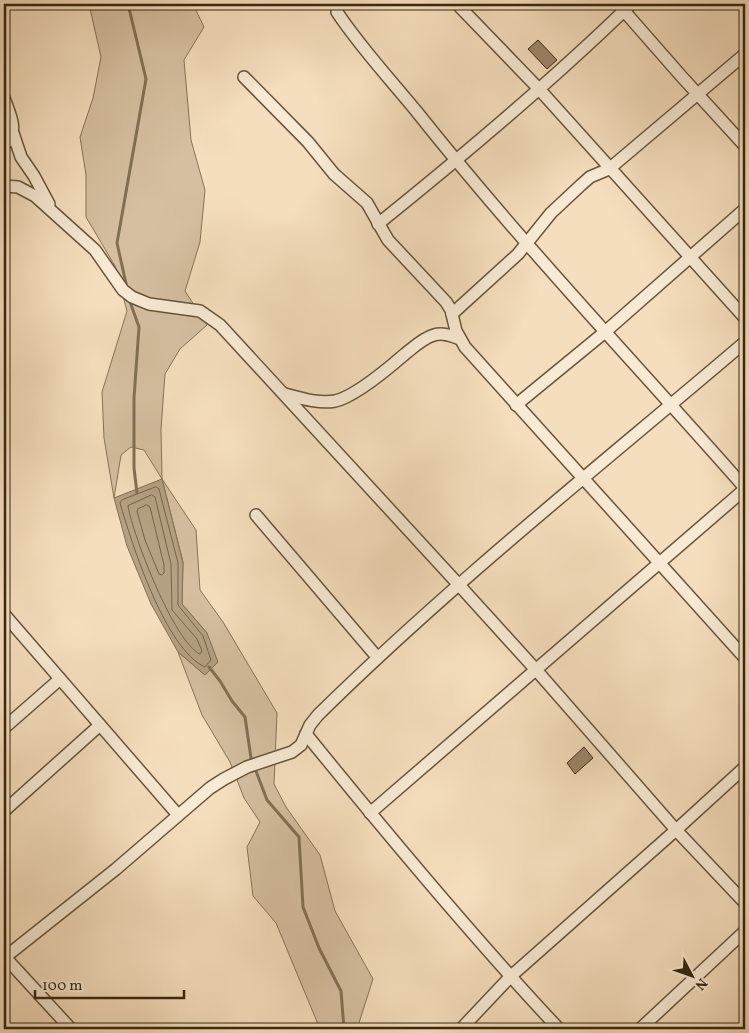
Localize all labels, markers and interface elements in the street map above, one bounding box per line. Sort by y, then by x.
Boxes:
north arrow [666,950,716,1000]
scale bar [35,968,184,1000]
text: N [690,973,711,994]
text: 100 m [42,976,82,997]

